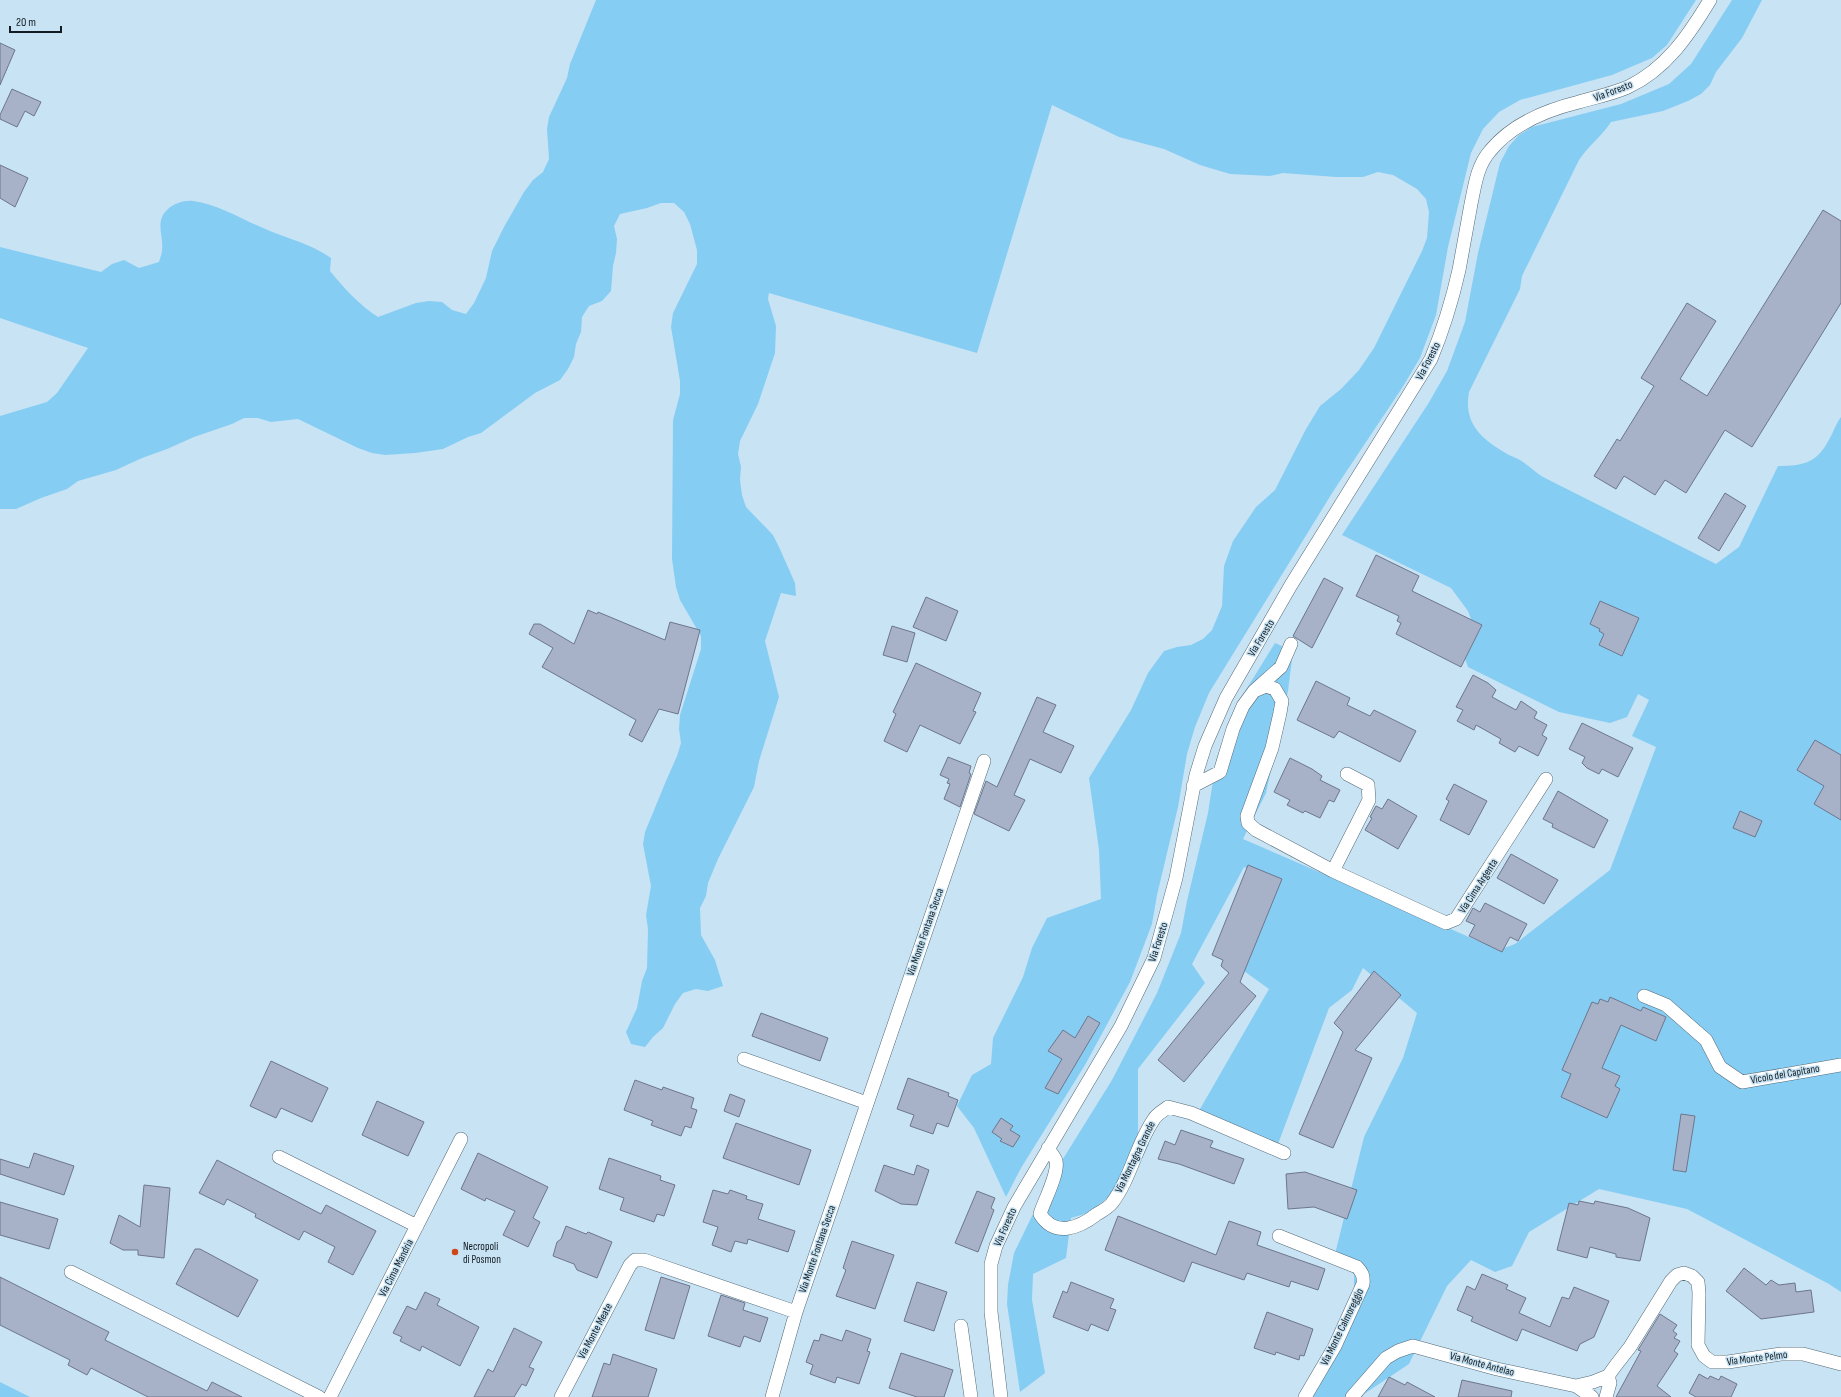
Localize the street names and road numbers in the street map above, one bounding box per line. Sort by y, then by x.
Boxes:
street label: Via Foresto [1592,77,1635,104]
street label: Via Foresto [1413,340,1443,382]
street label: Via Foresto [1245,617,1277,659]
street label: Via Cima Argenta [1456,856,1500,916]
street label: Via Monte Fontana Secca [904,886,946,978]
street label: Via Foresto [1146,920,1171,963]
street label: Vicolo del Capitano [1749,1061,1821,1086]
street label: Via Montagna Grande [1112,1119,1158,1195]
street label: Via Monte Fontana Secca [796,1203,838,1295]
street label: Via Foresto [991,1205,1019,1248]
street label: Via Cima Mandria [376,1237,416,1299]
street label: Via Monte Calmoreggio [1318,1286,1366,1368]
street label: Via Monte Meate [575,1301,615,1361]
street label: Via Monte Pelmo [1726,1348,1789,1368]
street label: Via Monte Antelao [1448,1349,1516,1379]

